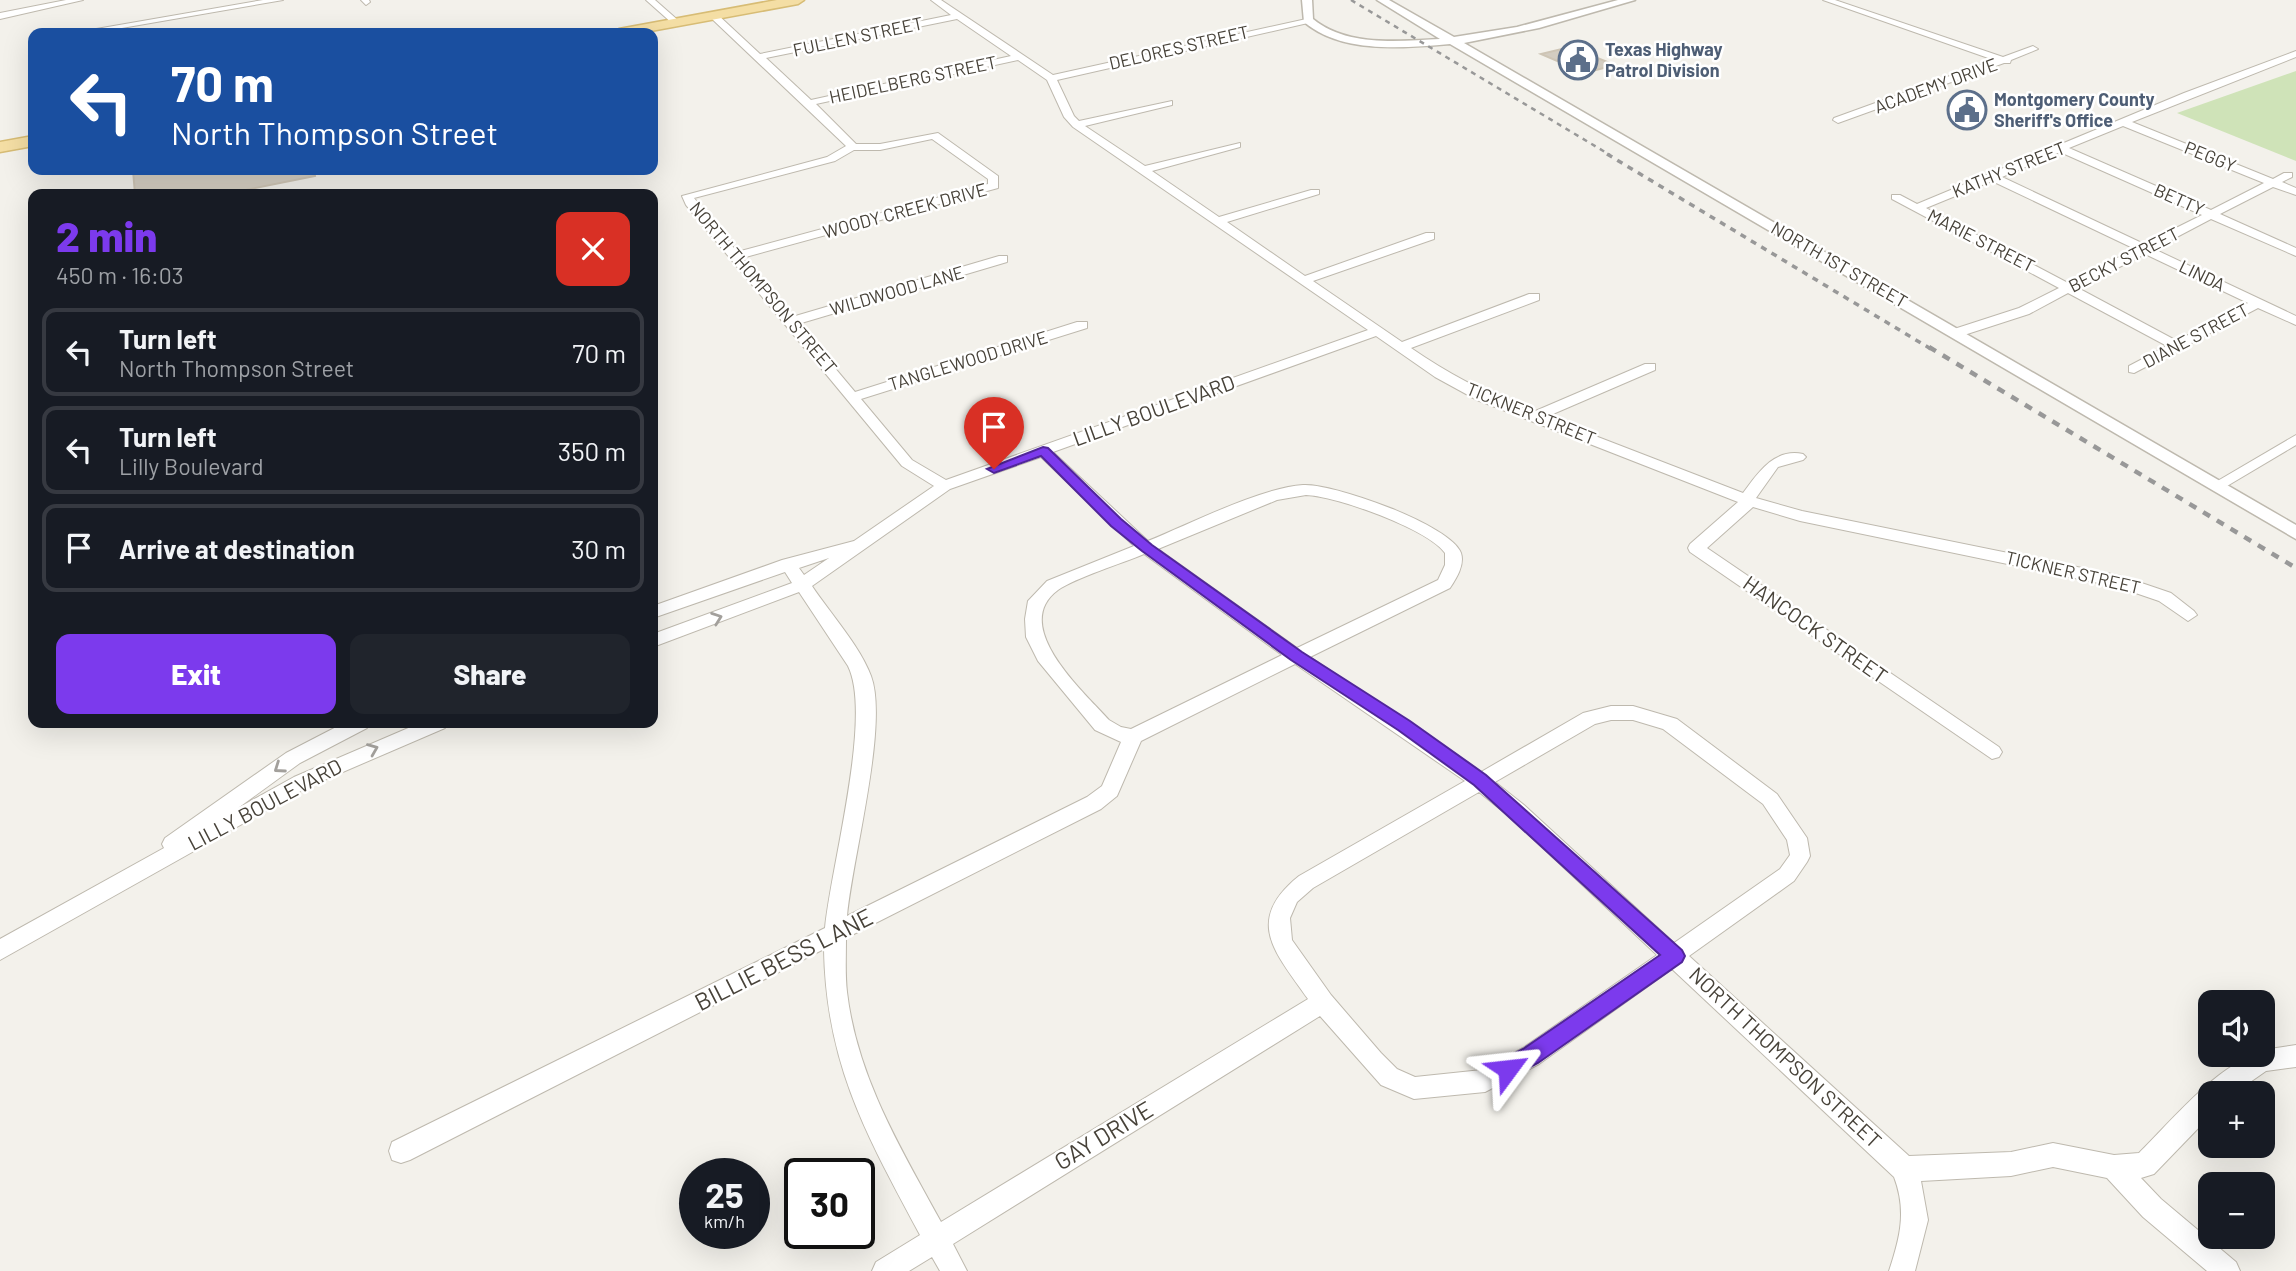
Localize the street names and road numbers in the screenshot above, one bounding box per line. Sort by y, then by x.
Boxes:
street label: FULLEN STREET [791,11,925,61]
street label: DELORES STREET [1107,20,1251,74]
street label: HEIDELBERG STREET [827,51,999,108]
street label: ACADEMY DRIVE [1871,53,2000,118]
street label: KATHY STREET [1949,136,2069,202]
street label: PEGGY [2181,136,2239,176]
street label: WOODY CREEK DRIVE [820,178,989,243]
street label: BETTY [2151,178,2208,220]
street label: NORTH THOMPSON STREET [685,197,842,378]
street label: MARIE STREET [1924,204,2039,277]
street label: NORTH 1ST STREET [1767,216,1912,312]
street label: BECKY STREET [2065,222,2183,296]
street label: LINDA [2176,255,2229,296]
street label: WILDWOOD LANE [827,260,966,320]
street label: DIANE STREET [2139,298,2252,372]
street label: TANGLEWOOD DRIVE [885,325,1050,395]
street label: LILLY BOULEVARD [1069,369,1238,451]
street label: TICKNER STREET [1463,377,1599,449]
street label: TICKNER STREET [2004,546,2143,598]
street label: HANCOCK STREET [1739,570,1893,688]
street label: LILLY BOULEVARD [183,753,345,855]
street label: BILLIE BESS LANE [689,901,877,1016]
street label: NORTH THOMPSON STREET [1685,961,1887,1153]
street label: GAY DRIVE [1049,1094,1158,1175]

